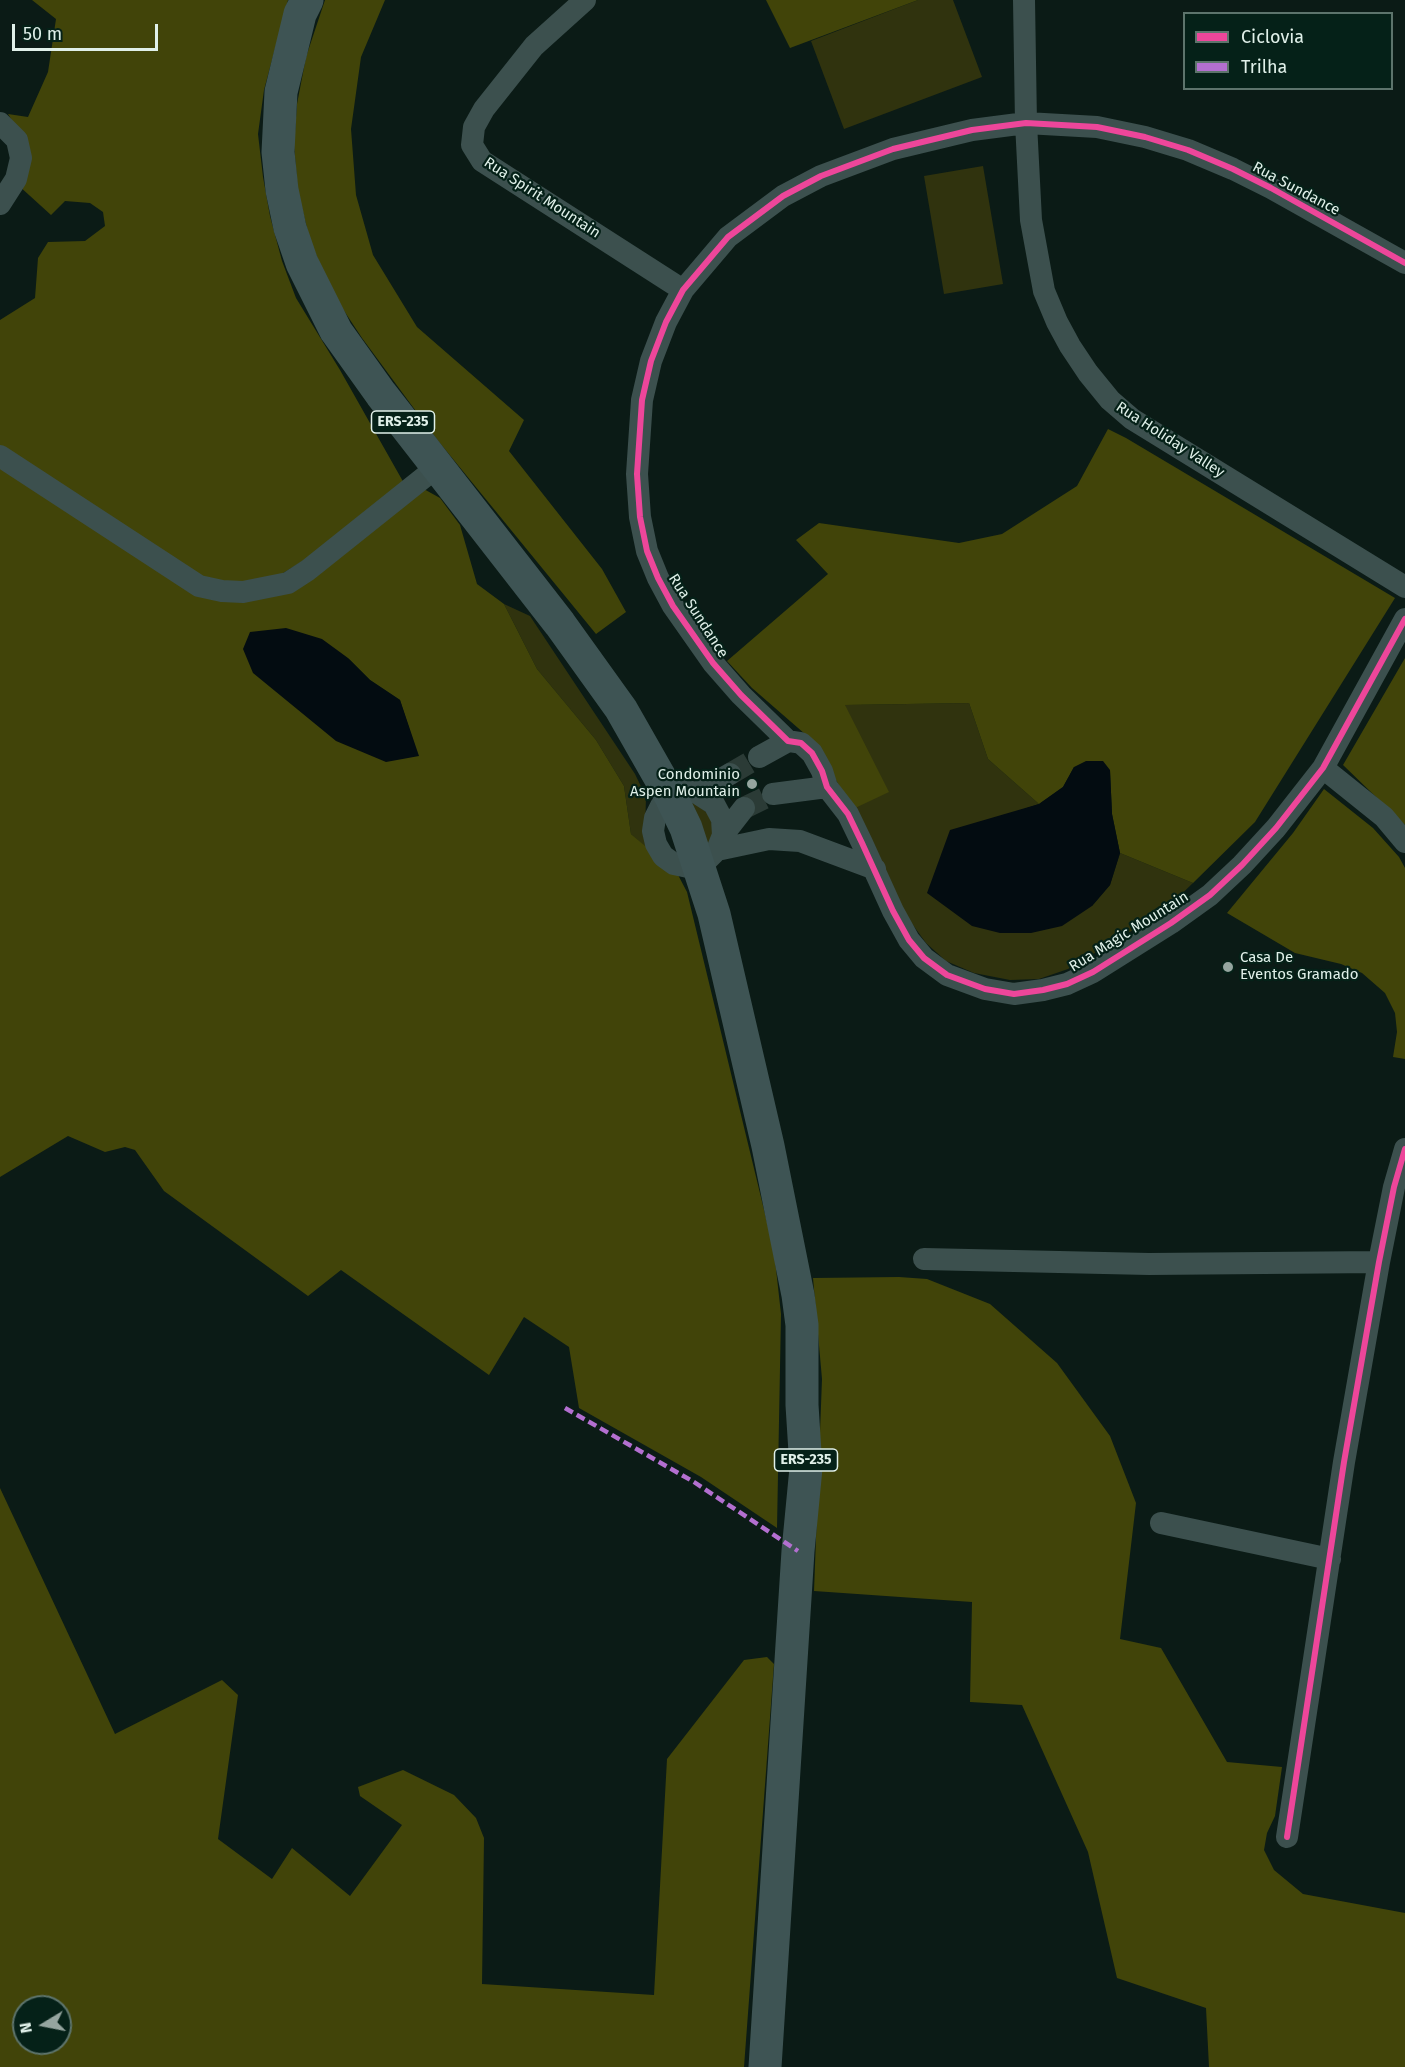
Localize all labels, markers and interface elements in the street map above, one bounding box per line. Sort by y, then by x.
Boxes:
scale bar [15,12,160,50]
legend [1183,12,1393,90]
text: 50 m [23,23,62,45]
text: Ciclovia [1241,26,1304,48]
text: Trilha [1241,56,1287,78]
street label: Rua Spirit Mountain [480,154,604,242]
street label: Rua Sundance [1249,158,1343,220]
street label: Rua Holiday Valley [1112,398,1228,482]
road number: ERS-235 [372,411,434,433]
street label: Rua Sundance [664,571,732,661]
place label: Condominio Aspen Mountain [630,766,740,801]
marker: Condominio Aspen Mountain [745,777,759,791]
street label: Rua Magic Mountain [1066,888,1192,976]
place label: Casa De Eventos Gramado [1240,949,1359,984]
marker: Casa De Eventos Gramado [1221,960,1235,974]
road number: ERS-235 [774,1449,838,1471]
north arrow [12,1995,72,2055]
text: N [15,2021,36,2035]

